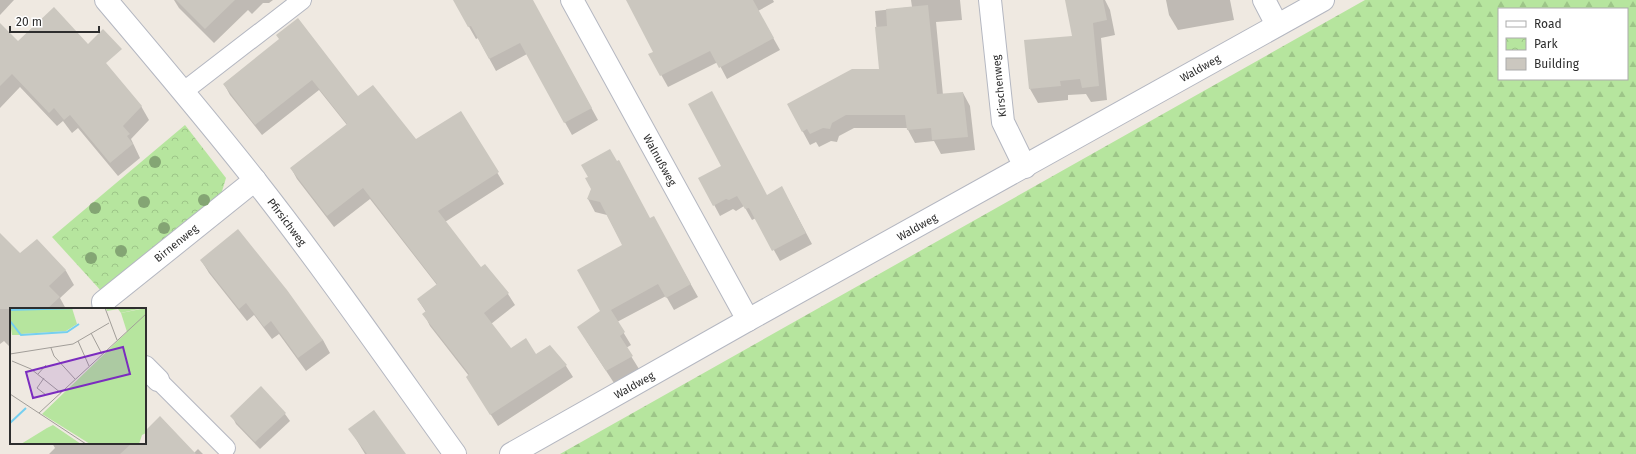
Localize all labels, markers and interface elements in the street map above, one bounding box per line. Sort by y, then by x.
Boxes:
scale bar [10,8,99,34]
legend [1498,8,1628,80]
text: 20 m [16,15,42,29]
text: Road [1534,17,1562,31]
text: Park [1534,37,1558,51]
street label: Waldweg [1178,52,1223,85]
street label: Kirschenweg [990,54,1009,118]
text: Building [1534,57,1580,71]
street label: Walnußweg [640,132,679,188]
street label: Pfirsichweg [264,196,309,249]
street label: Waldweg [895,211,940,244]
street label: Birnenweg [152,222,201,265]
inset map [10,308,146,444]
street label: Waldweg [612,369,657,402]

